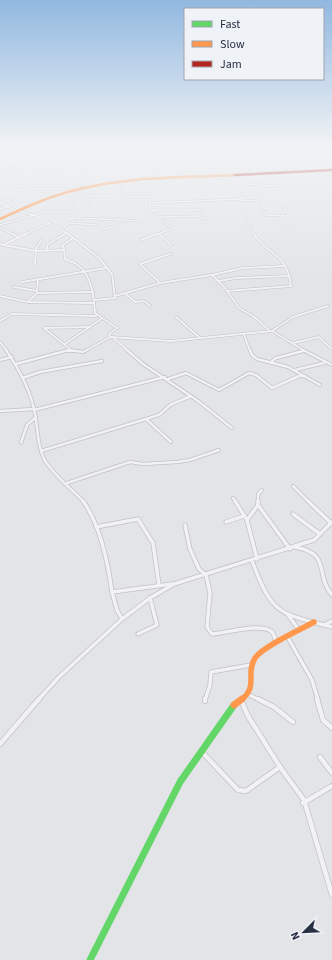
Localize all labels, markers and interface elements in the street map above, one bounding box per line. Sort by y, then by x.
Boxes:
legend [184,8,324,80]
text: Fast [220,16,240,33]
text: Slow [220,36,245,53]
text: Jam [220,56,242,73]
north arrow [284,912,324,952]
text: N [287,929,304,942]

